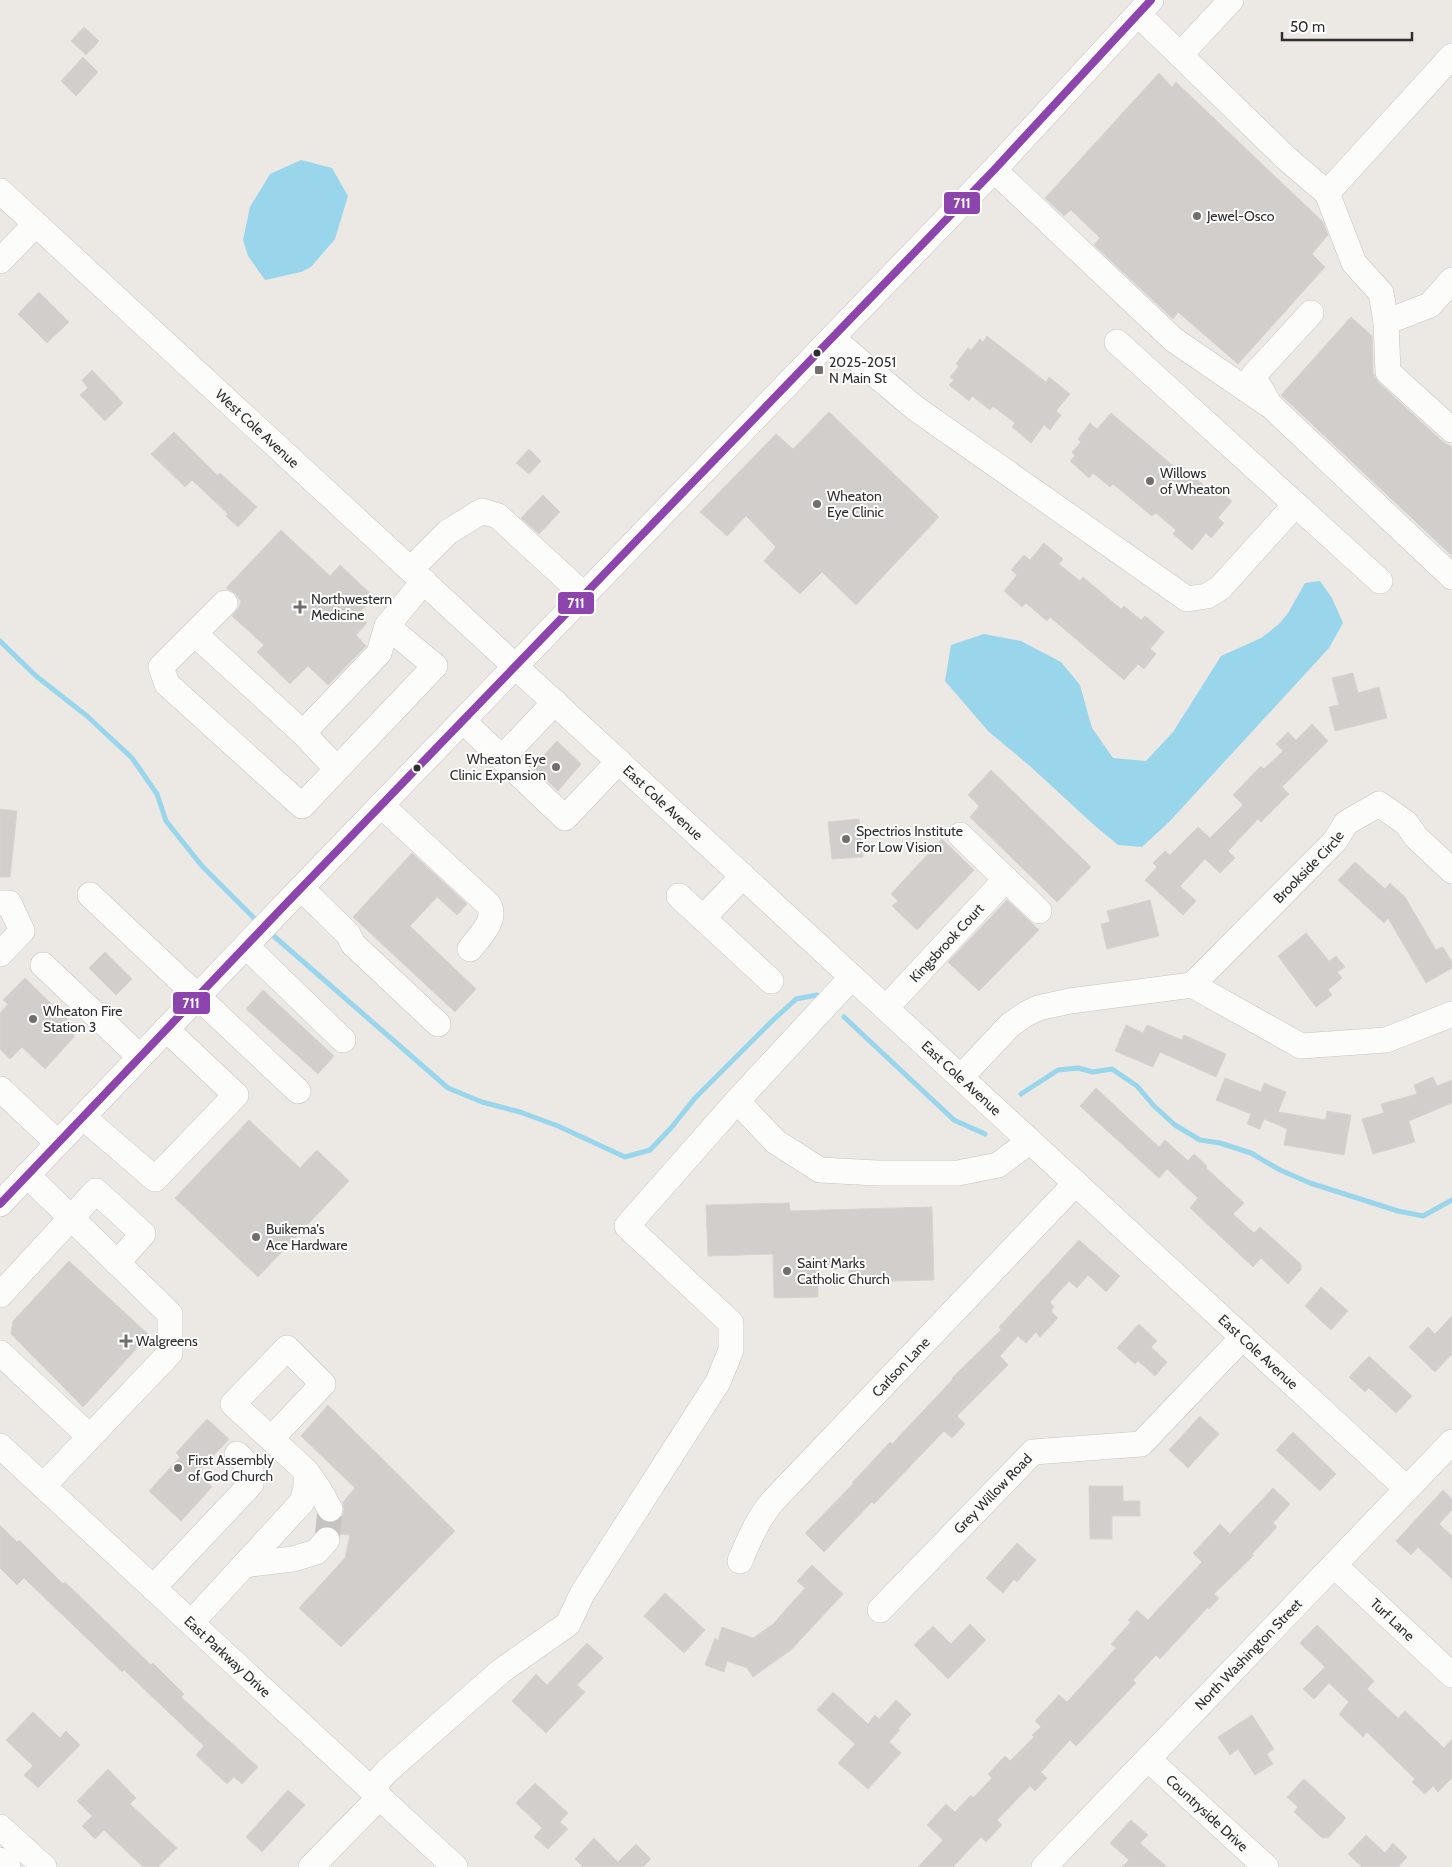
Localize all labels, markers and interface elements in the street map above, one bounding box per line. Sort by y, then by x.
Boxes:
scale bar [1282,10,1412,42]
text: 50 m [1290,18,1325,36]
line badge: 711 [943,191,981,215]
text: 711 [953,194,971,212]
place label: Jewel-Osco [1206,207,1275,225]
marker: Jewel-Osco [1191,210,1203,222]
unlabelled marker [812,348,822,358]
place label: 2025-2051 N Main St [829,353,896,387]
marker: 2025-2051 N Main St [813,364,825,376]
street label: West Cole Avenue [212,385,303,471]
place label: Willows of Wheaton [1160,464,1230,498]
marker: Willows of Wheaton [1144,475,1156,487]
place label: Wheaton Eye Clinic [827,487,884,521]
marker: Wheaton Eye Clinic [811,498,823,510]
place label: Northwestern Medicine [311,590,392,624]
line badge: 711 [557,591,595,615]
text: 711 [567,594,585,612]
marker: Northwestern Medicine [293,600,307,614]
place label: Wheaton Eye Clinic Expansion [450,750,546,784]
marker: Wheaton Eye Clinic Expansion [550,761,562,773]
street label: East Cole Avenue [619,761,707,844]
unlabelled marker [412,763,422,773]
place label: Spectrios Institute For Low Vision [856,822,963,856]
street label: Brookside Circle [1269,828,1348,907]
marker: Spectrios Institute For Low Vision [840,833,852,845]
street label: Kingsbrook Court [906,899,988,986]
line badge: 711 [172,991,211,1015]
text: 711 [182,994,200,1012]
place label: Wheaton Fire Station 3 [43,1002,123,1036]
marker: Wheaton Fire Station 3 [27,1013,39,1025]
street label: East Cole Avenue [918,1037,1005,1119]
place label: Buikema's Ace Hardware [266,1220,348,1254]
marker: Buikema's Ace Hardware [250,1231,262,1243]
place label: Saint Marks Catholic Church [797,1254,890,1288]
marker: Saint Marks Catholic Church [781,1265,793,1277]
street label: East Cole Avenue [1215,1311,1302,1393]
place label: Walgreens [136,1332,198,1350]
street label: Carlson Lane [868,1333,934,1401]
marker: Walgreens [120,1335,132,1347]
street label: Grey Willow Road [950,1450,1036,1538]
place label: First Assembly of God Church [188,1451,274,1485]
marker: First Assembly of God Church [172,1462,184,1474]
street label: Turf Lane [1366,1594,1419,1645]
street label: North Washington Street [1191,1595,1306,1714]
street label: East Parkway Drive [180,1612,275,1701]
street label: Countryside Drive [1162,1771,1252,1855]

